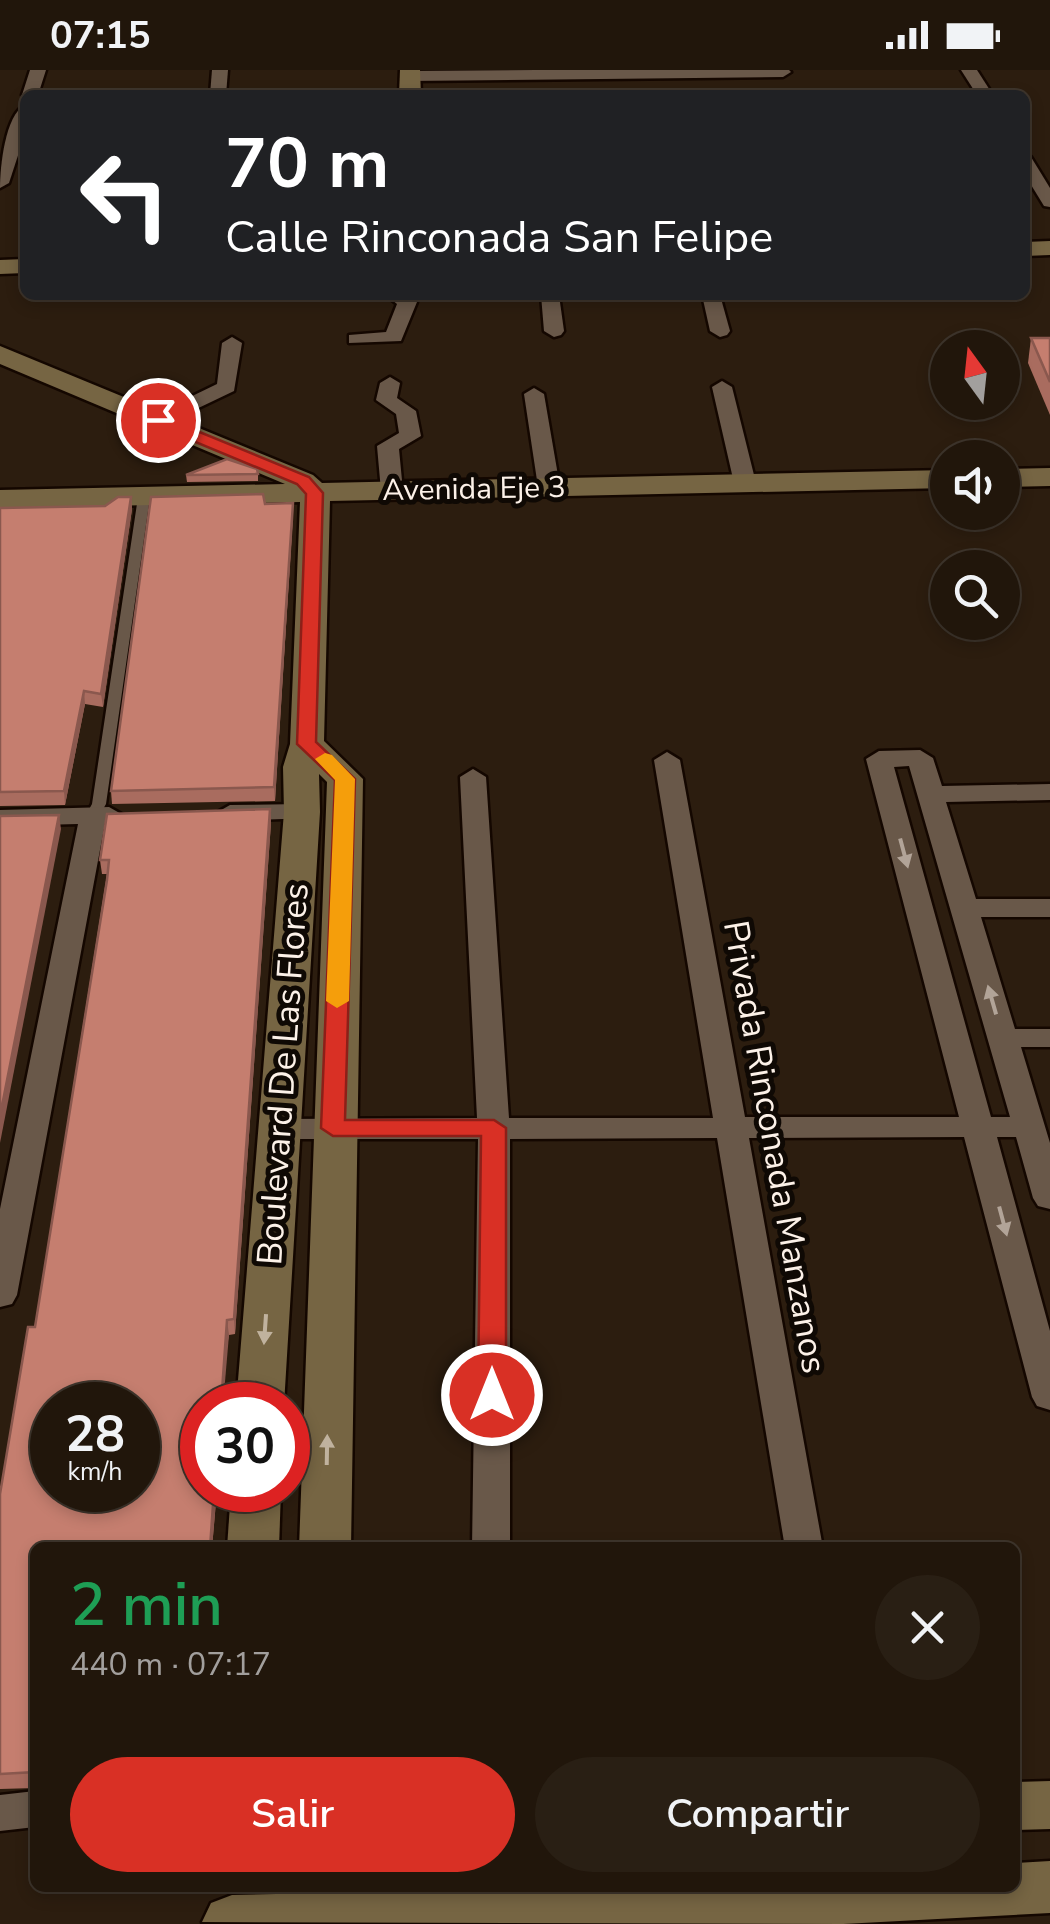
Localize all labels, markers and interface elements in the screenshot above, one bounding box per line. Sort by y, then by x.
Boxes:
text: 07:15 [50,10,151,61]
text: 70 m [225,116,389,212]
icon: left [60,130,190,260]
text: Calle Rinconada San Felipe [225,207,773,268]
north arrow [930,330,1020,420]
map controls [930,330,1020,640]
pin [116,378,201,463]
icon: arrive [131,393,186,448]
button: sound [930,440,1020,530]
street label: Avenida Eje 3 [382,467,566,511]
button: search [930,550,1020,640]
one-way arrow [896,838,912,869]
street label: Boulevard De Las Flores [246,881,320,1267]
street label: Privada Rinconada Manzanos [712,917,838,1377]
one-way arrow [984,984,999,1015]
one-way arrow [995,1206,1011,1237]
one-way arrow [256,1314,272,1346]
position arrow [440,1343,544,1447]
speed limit sign: 30 [180,1382,310,1512]
text: 28 [65,1400,125,1469]
one-way arrow [319,1434,335,1466]
text: km/h [67,1455,123,1489]
text: 2 min [70,1564,223,1646]
button: close [875,1575,980,1680]
text: 440 m · 07:17 [70,1643,271,1686]
button: Salir [70,1757,515,1872]
button: Compartir [535,1757,980,1872]

